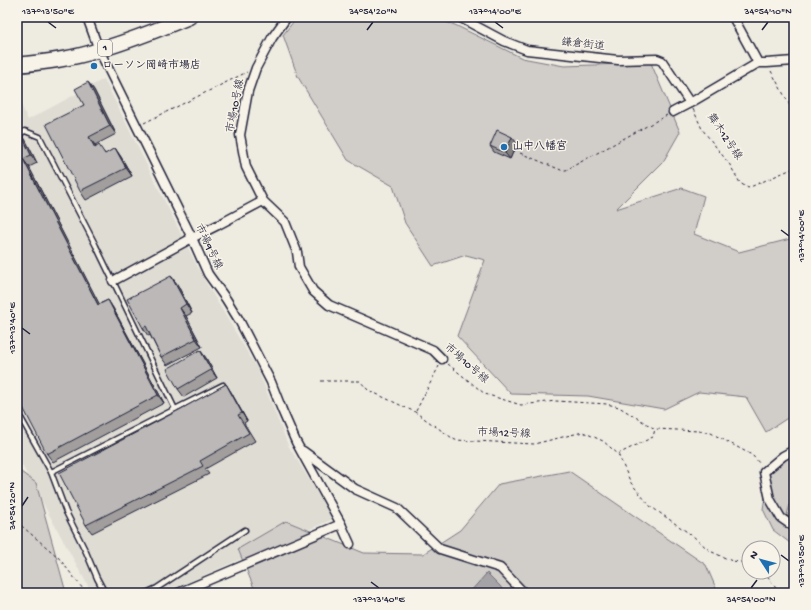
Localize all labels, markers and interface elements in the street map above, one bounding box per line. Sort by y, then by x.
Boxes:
text: 137°13'50"E [21,6,75,18]
text: 34°54'20"N [348,6,398,18]
text: 137°14'00"E [468,6,522,18]
text: 34°54'10"N [743,6,792,18]
street label: 鎌倉街道 [560,36,606,53]
road number: 1 [98,40,112,56]
place label: ローソン岡崎市場店 [102,59,201,72]
marker: ローソン岡崎市場店 [89,61,99,71]
street label: 市場10号線 [224,78,247,134]
street label: 舞木12号線 [704,111,745,163]
place label: 山中八幡宮 [512,140,567,153]
marker: 山中八幡宮 [499,142,509,152]
text: 137°14'00"E [796,209,808,263]
street label: 市場9号線 [192,222,225,272]
text: 137°13'40"E [7,301,19,355]
street label: 市場10号線 [441,341,491,386]
street label: 市場12号線 [477,426,531,441]
text: 34°54'20"N [7,481,19,531]
text: 137°13'50"E [796,534,808,588]
north arrow [741,540,781,580]
text: N [748,549,761,562]
text: 137°13'40"E [352,594,406,606]
text: 34°54'00"N [726,594,776,606]

